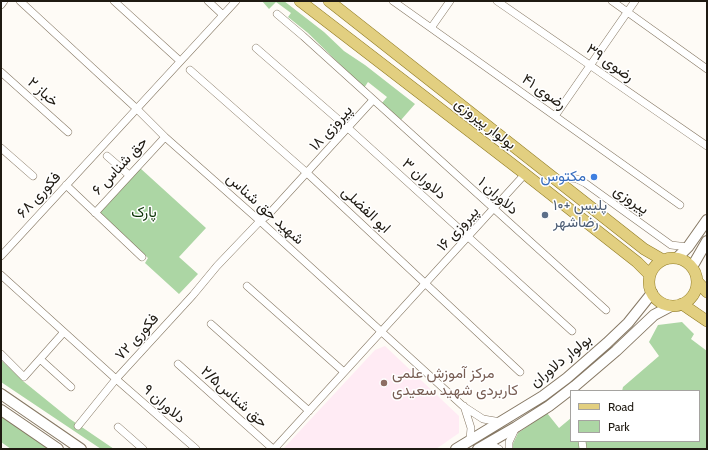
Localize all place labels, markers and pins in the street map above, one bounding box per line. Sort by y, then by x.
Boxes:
place label: مکتوس [541,168,586,186]
marker: مکتوس [589,172,599,182]
place label: پلیس +۱۰ رضاشهر [553,197,607,232]
marker: پلیس +۱۰ رضاشهر [540,210,550,220]
place label: مرکز آموزش علمی کاربردی شهید سعیدی [392,365,518,400]
marker: مرکز آموزش علمی کاربردی شهید سعیدی [379,378,389,388]

